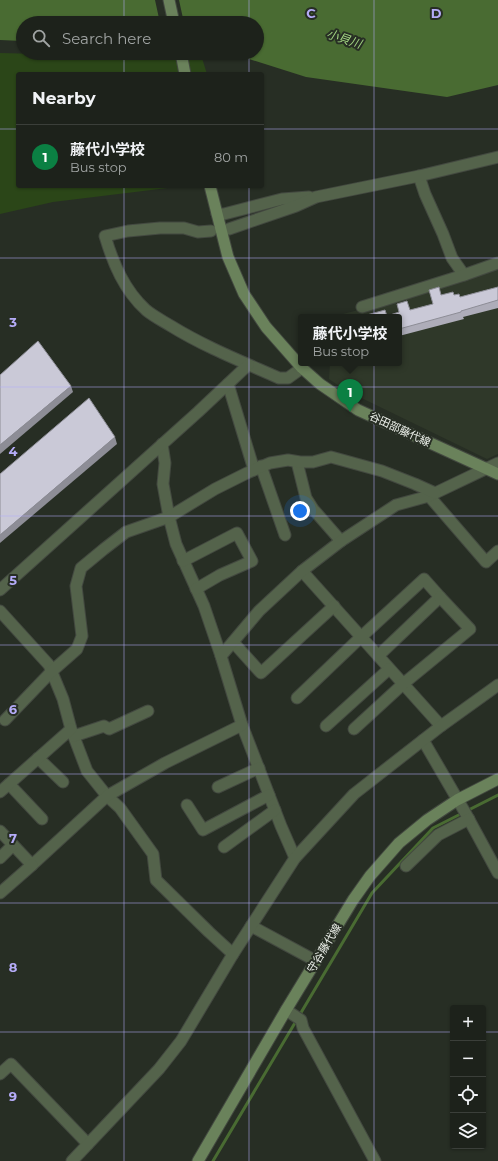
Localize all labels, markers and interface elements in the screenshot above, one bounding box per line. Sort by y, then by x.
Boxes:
text: C [306,5,316,21]
text: D [431,5,442,21]
search box [16,16,264,60]
water label: 小貝川 [325,26,365,52]
icon: search [30,27,52,49]
text: Search here [62,29,151,48]
text: Nearby [32,88,96,108]
text: 藤代小学校 [70,140,145,159]
text: 1 [42,149,48,165]
text: 80 m [214,149,248,165]
text: Bus stop [70,159,127,175]
text: 3 [8,314,17,330]
popup [298,314,402,366]
text: 藤代小学校 [312,324,388,343]
text: Bus stop [312,343,369,359]
pin: 1 [337,379,363,412]
street label: 谷田部藤代線 [367,409,433,449]
text: 4 [9,443,18,459]
your location [290,501,310,521]
text: 5 [9,572,17,588]
text: 6 [9,701,18,717]
text: 7 [9,830,17,846]
street label: 守谷藤代線 [304,921,344,975]
text: 8 [9,959,18,975]
map controls [450,1005,486,1149]
button: + [450,1005,486,1041]
button: − [450,1041,486,1077]
button: locate [450,1077,486,1113]
text: 9 [9,1088,17,1104]
button: layers [450,1113,486,1149]

